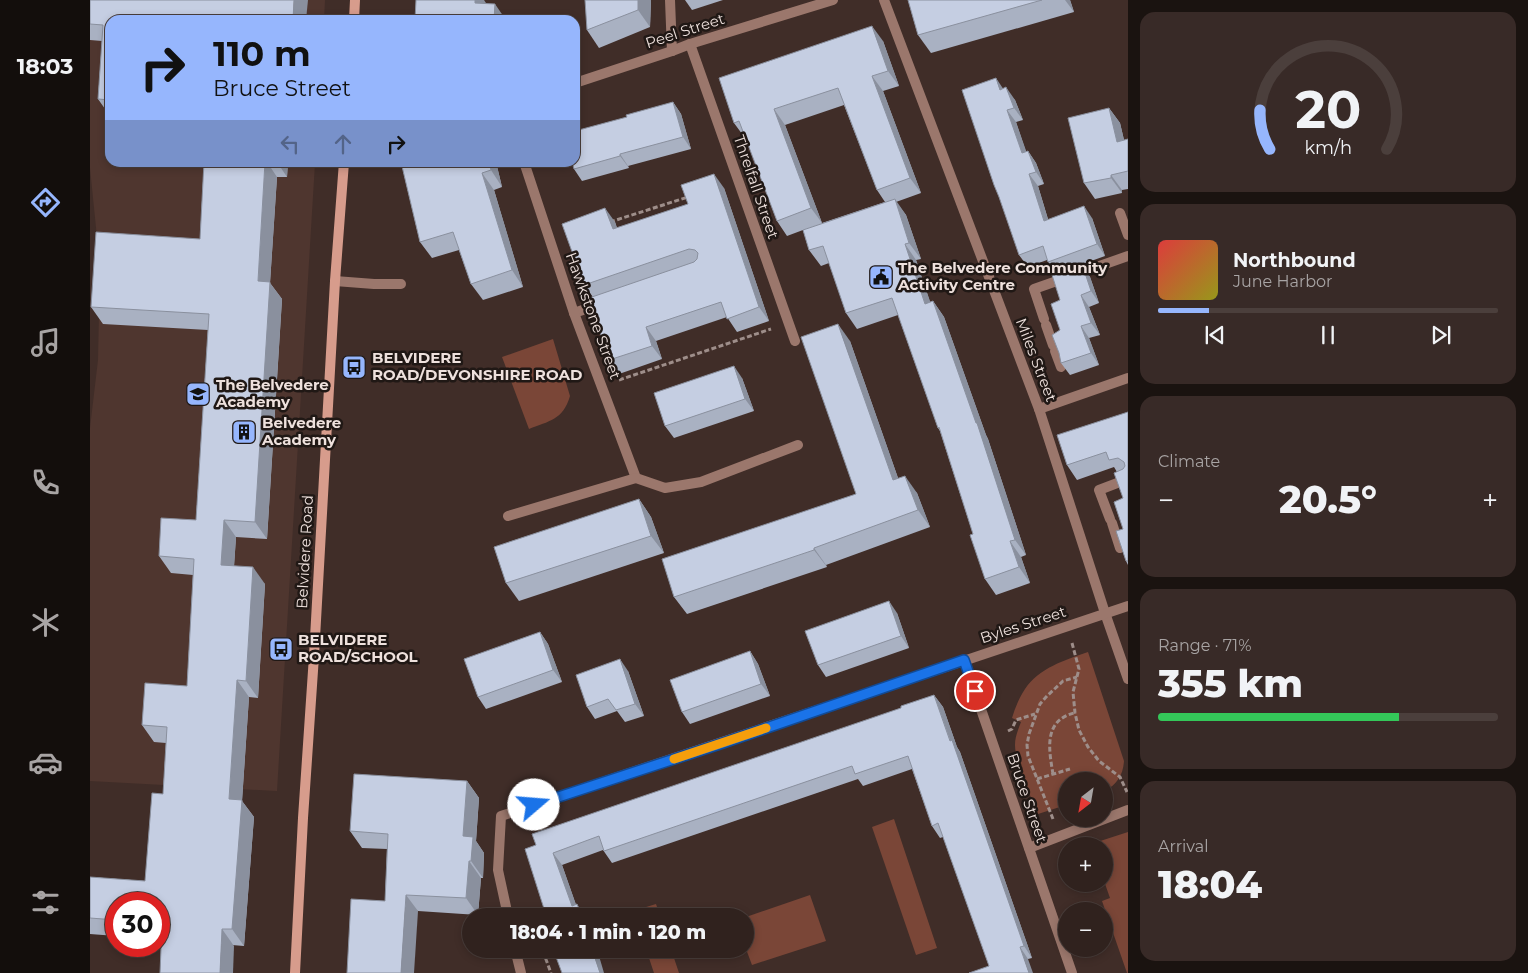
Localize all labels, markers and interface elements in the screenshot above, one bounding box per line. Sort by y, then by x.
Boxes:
street label: Peel Street [643,9,727,52]
text: 110 m [213,32,311,75]
icon: right [130,35,195,100]
text: 18:03 [17,53,73,80]
text: Bruce Street [213,75,351,102]
text: 20 [1295,78,1361,141]
icon: left [276,130,304,158]
icon: ahead [329,130,357,158]
icon: right [382,130,410,158]
street label: Threlfall Street [730,132,783,241]
text: km/h [1304,137,1352,158]
icon: directions [28,185,63,220]
text: Northbound [1233,249,1356,272]
street label: Hawkstone Street [562,250,625,382]
place label: The Belvedere Community Activity Centre [897,258,1108,294]
public building icon: The Belvedere Community Activity Centre [868,264,894,290]
text: June Harbor [1233,272,1332,291]
street label: Miles Street [1012,315,1061,404]
icon: previous [1201,321,1229,349]
icon: pause [1314,321,1342,349]
icon: next [1427,321,1455,349]
icon: music [28,325,63,360]
place label: BELVIDERE ROAD/DEVONSHIRE ROAD [372,348,582,384]
bus stop icon: BELVIDERE ROAD/DEVONSHIRE ROAD [341,354,367,380]
place label: The Belvedere Academy [215,375,329,411]
school or university icon: The Belvedere Academy [185,381,211,407]
place label: Belvedere Academy [261,413,341,449]
building icon: Belvedere Academy [231,419,257,445]
text: Climate [1158,452,1220,471]
icon: phone [28,465,63,500]
text: 20.5° [1279,476,1377,523]
text: − [1158,483,1174,517]
text: + [1482,483,1498,517]
street label: Belvidere Road [292,495,317,609]
street label: Byles Street [978,602,1068,647]
icon: climate [28,605,63,640]
place label: BELVIDERE ROAD/SCHOOL [298,630,418,666]
bus stop icon: BELVIDERE ROAD/SCHOOL [268,636,294,662]
text: Range · 71% [1158,636,1251,655]
text: 355 km [1158,660,1303,707]
pin [954,670,996,712]
icon: arrive [961,677,989,705]
icon: car [28,745,63,780]
street label: Bruce Street [1003,750,1052,845]
north arrow [1058,772,1112,828]
map controls [1058,772,1113,957]
position arrow [507,778,559,830]
button: + [1058,837,1113,892]
text: Arrival [1158,837,1208,856]
text: 18:04 [1158,861,1262,908]
icon: filters [28,885,63,920]
speed limit sign: 30 [105,892,170,957]
button: − [1058,902,1113,957]
text: 18:04 · 1 min · 120 m [510,921,706,944]

